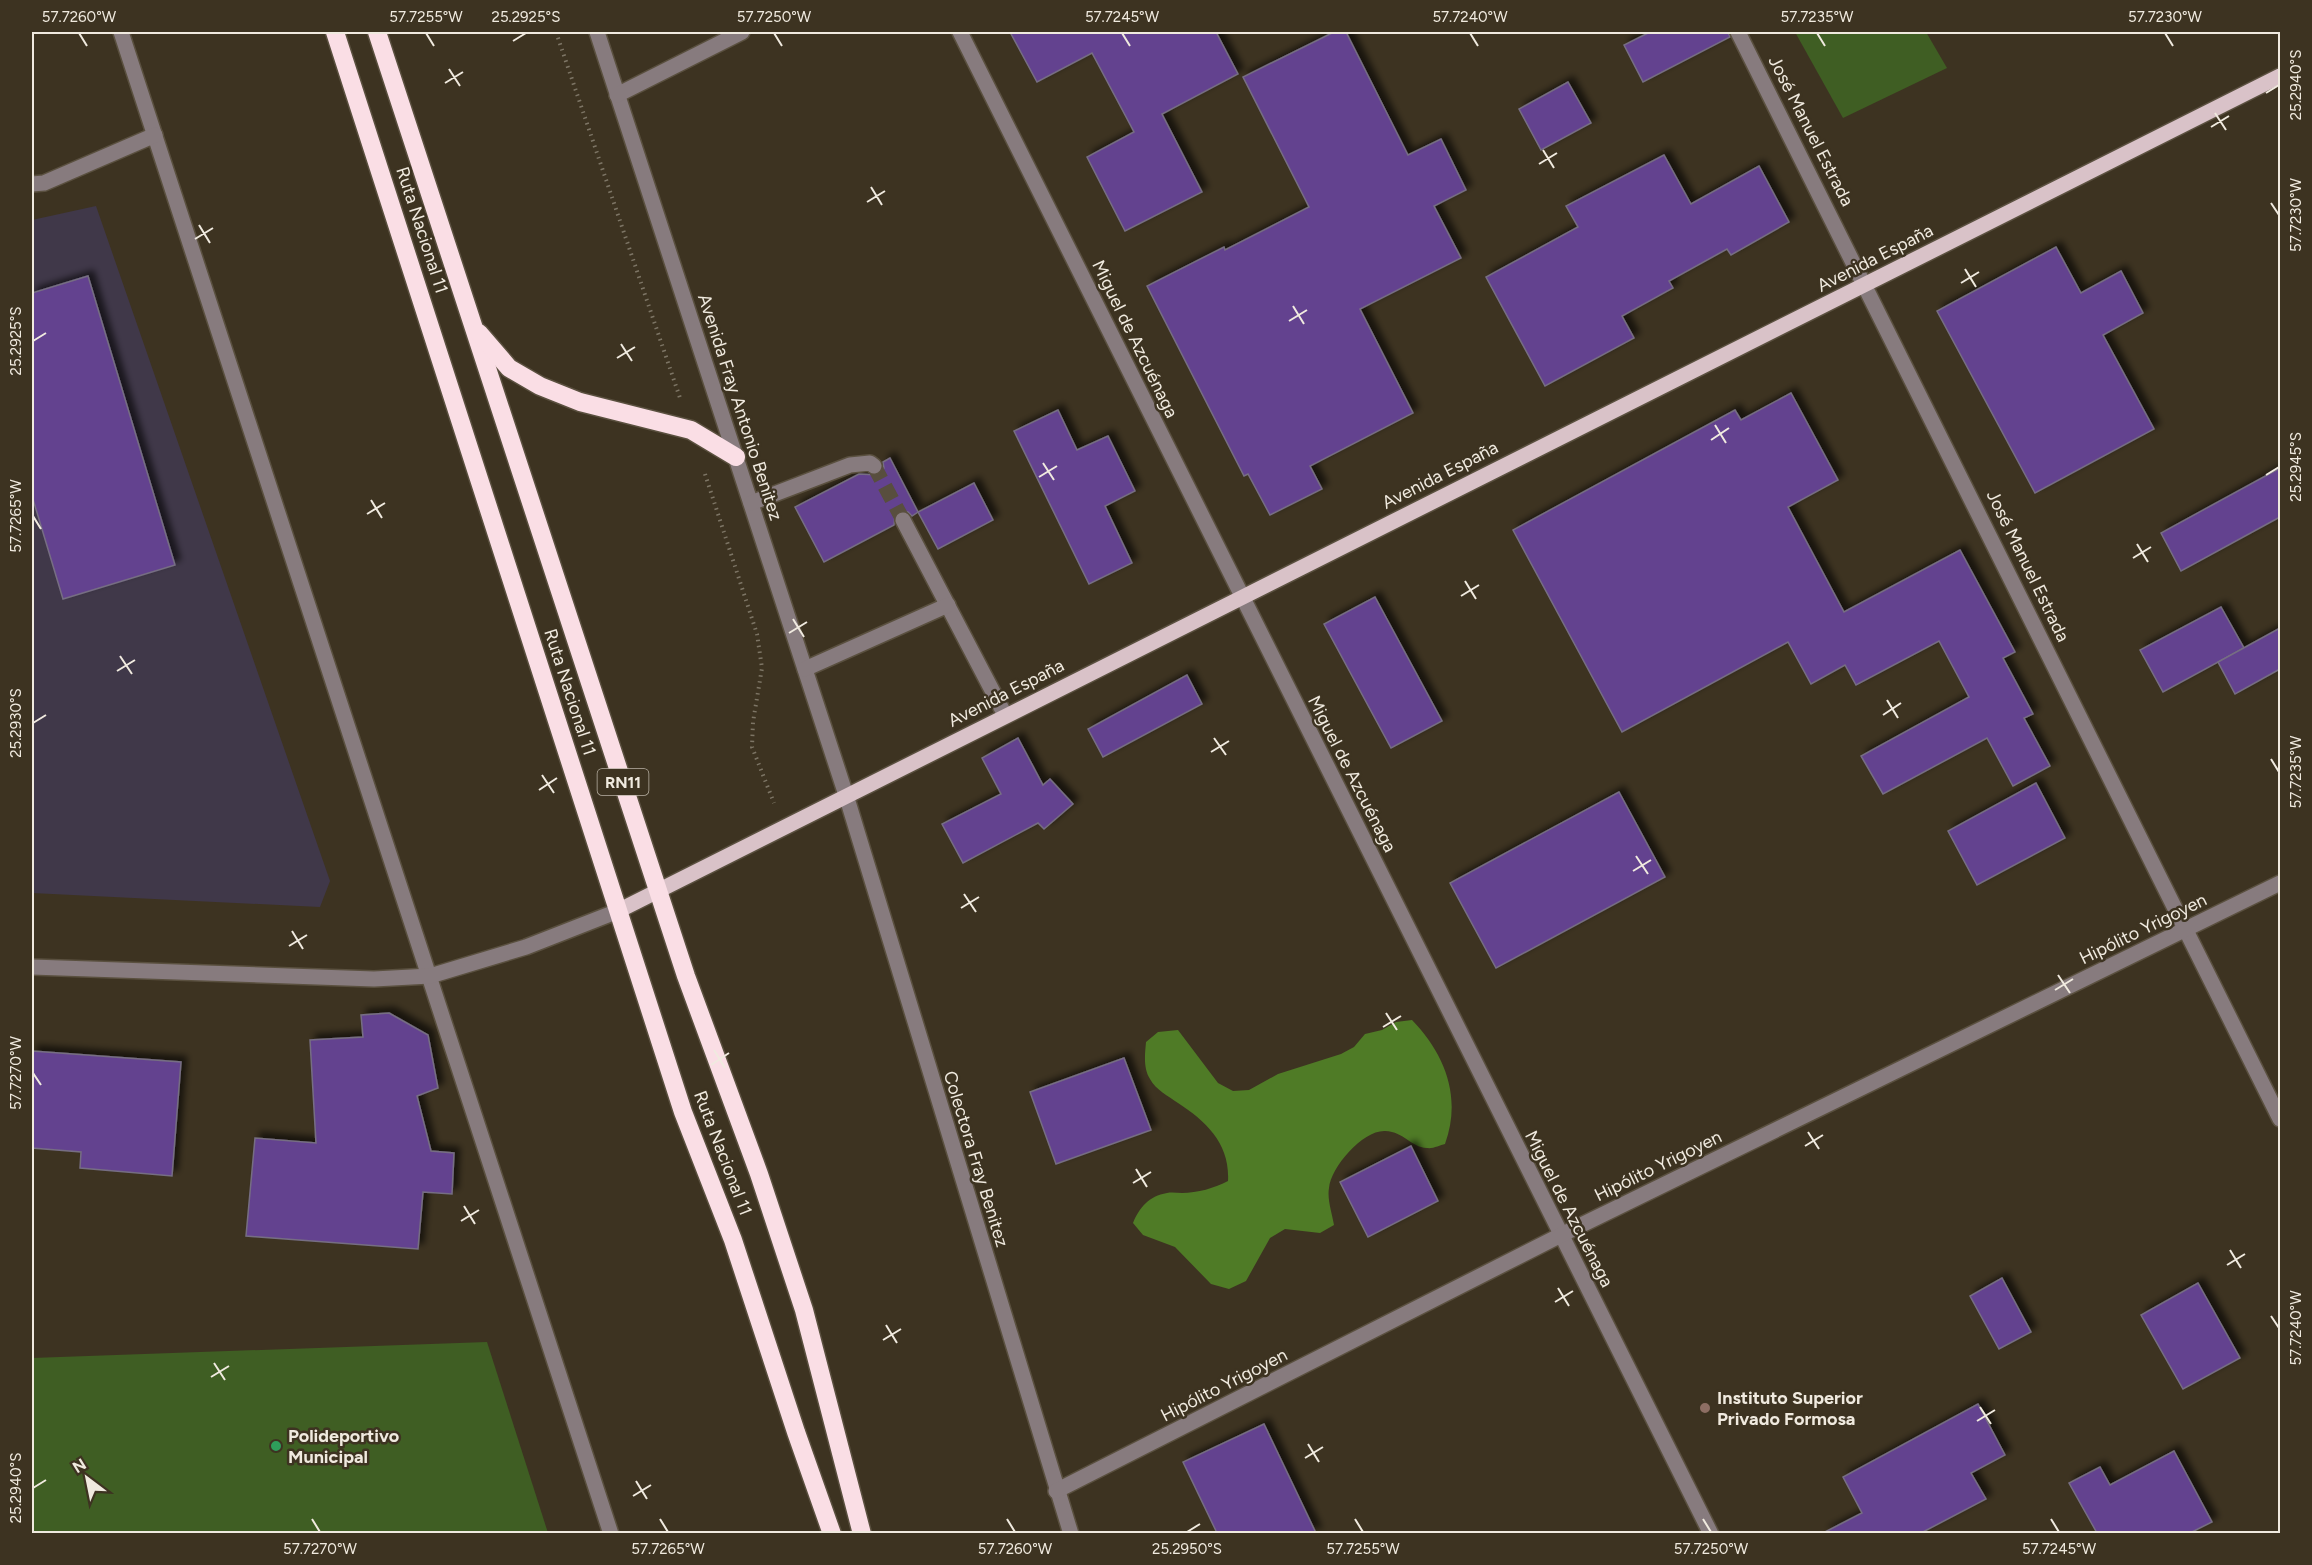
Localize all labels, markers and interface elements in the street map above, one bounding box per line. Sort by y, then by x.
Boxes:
text: 57.7260°W [42,8,117,26]
text: 57.7255°W [389,8,463,26]
text: 25.2925°S [492,8,560,26]
text: 57.7250°W [737,8,812,26]
text: 57.7245°W [1085,8,1160,26]
text: 57.7240°W [1432,8,1508,26]
text: 57.7235°W [1781,8,1854,26]
text: 57.7230°W [2128,8,2203,26]
text: 25.2940°S [2287,50,2305,120]
street label: José Manuel Estrada [1764,52,1858,210]
street label: Ruta Nacional 11 [391,164,453,296]
text: 57.7230°W [2287,177,2305,252]
street label: Avenida España [1813,219,1937,297]
street label: Miguel de Azcuénaga [1087,257,1183,421]
street label: Avenida Fray Antonio Benitez [693,291,787,523]
text: 25.2925°S [7,307,25,375]
text: 25.2945°S [2287,432,2305,502]
street label: Avenida España [1378,436,1502,514]
text: 57.7265°W [7,479,25,553]
street label: José Manuel Estrada [1982,487,2074,645]
street label: Ruta Nacional 11 [539,626,601,758]
street label: Avenida España [944,654,1068,732]
text: 25.2930°S [7,688,25,758]
street label: Miguel de Azcuénaga [1303,692,1401,856]
text: 57.7235°W [2287,735,2305,808]
road number: RN11 [598,769,648,795]
street label: Hipólito Yrigoyen [2076,889,2210,969]
text: 57.7270°W [7,1035,25,1110]
street label: Colectora Fray Benitez [939,1068,1013,1250]
street label: Ruta Nacional 11 [689,1088,757,1218]
street label: Hipólito Yrigoyen [1591,1126,1725,1206]
street label: Miguel de Azcuénaga [1520,1127,1618,1291]
text: 57.7240°W [2287,1290,2305,1366]
street label: Hipólito Yrigoyen [1157,1344,1291,1426]
place label: Instituto Superior Privado Formosa [1717,1387,1863,1430]
marker: Instituto Superior Privado Formosa [1698,1401,1712,1415]
place label: Polideportivo Municipal [288,1425,399,1468]
marker: Polideportivo Municipal [269,1439,283,1453]
north arrow [57,1448,117,1508]
text: 25.2940°S [7,1453,25,1523]
text: N [69,1454,90,1477]
text: 57.7270°W [283,1540,358,1558]
text: 57.7265°W [631,1540,705,1558]
text: 57.7260°W [978,1540,1053,1558]
text: 25.2950°S [1152,1540,1222,1558]
text: 57.7255°W [1326,1540,1400,1558]
text: 57.7250°W [1674,1540,1749,1558]
text: 57.7245°W [2022,1540,2097,1558]

